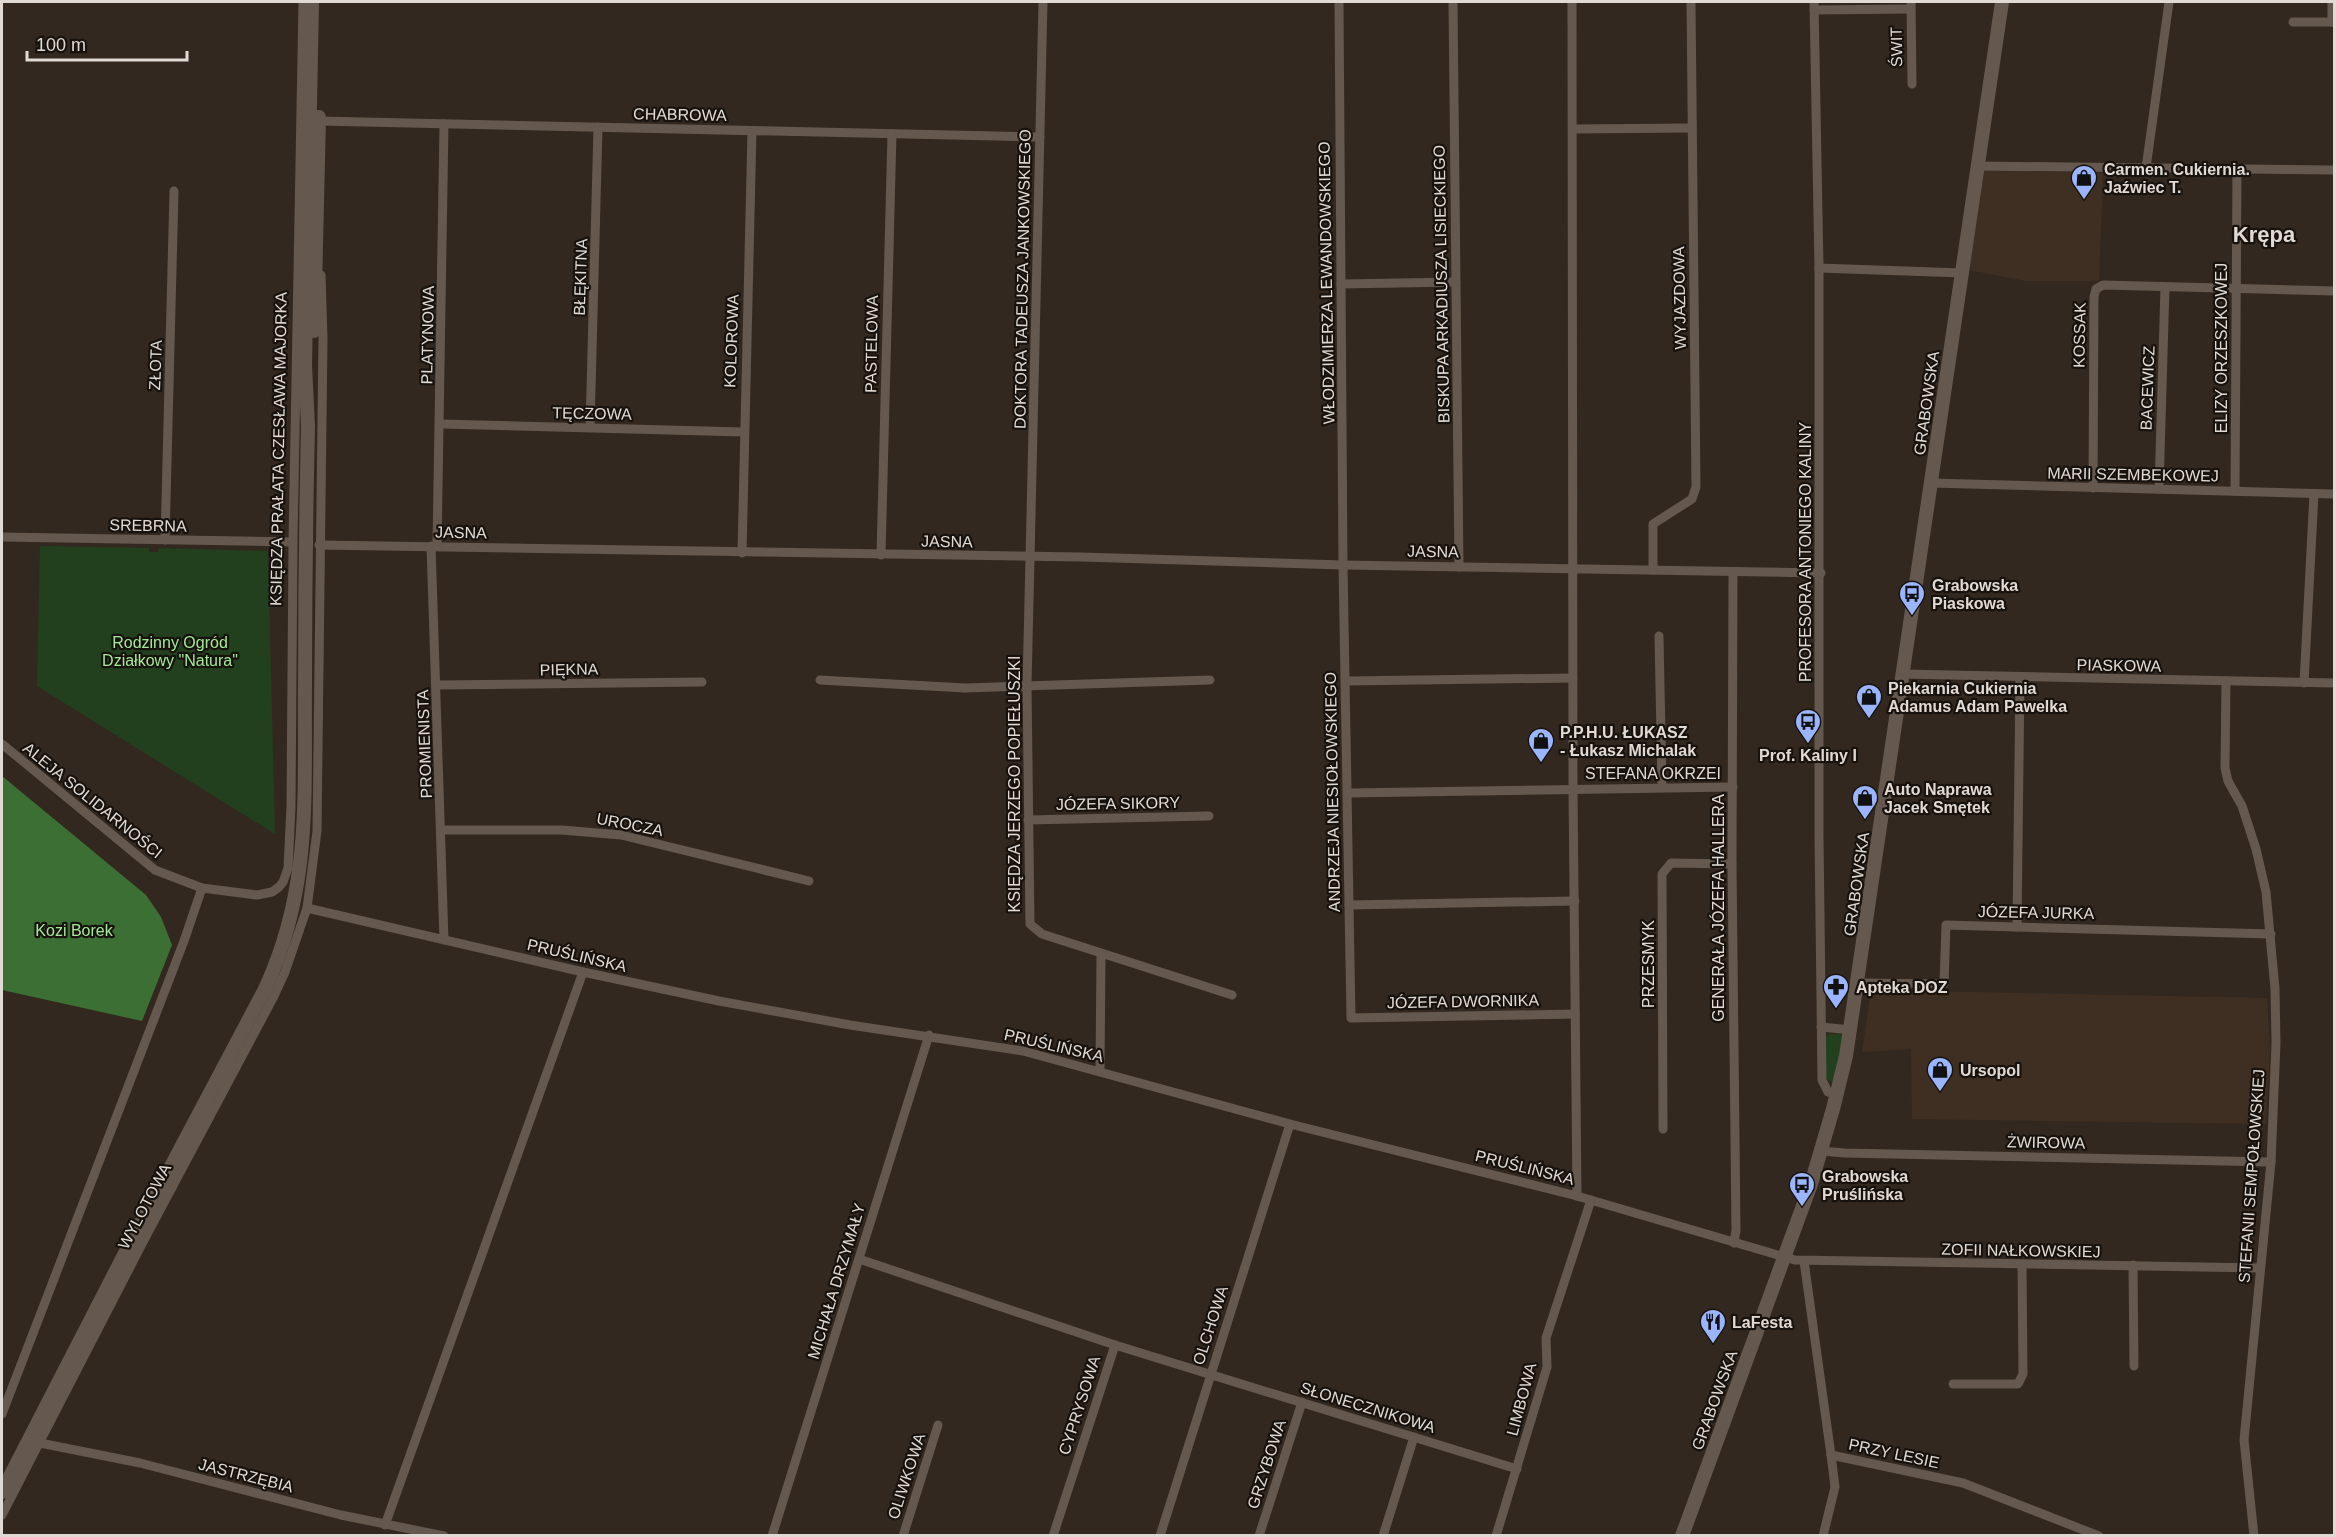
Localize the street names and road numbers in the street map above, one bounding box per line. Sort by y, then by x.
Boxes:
street label: ŚWIT [1887,27,1905,67]
street label: CHABROWA [633,105,727,124]
street label: DOKTORA TADEUSZA JANKOWSKIEGO [1011,129,1034,429]
street label: WŁODZIMIERZA LEWANDOWSKIEGO [1316,141,1337,425]
street label: BISKUPA ARKADIUSZA LISIECKIEGO [1431,145,1452,423]
street label: BŁĘKITNA [571,238,590,316]
street label: WYJAZDOWA [1670,246,1689,350]
street label: ELIZY ORZESZKOWEJ [2213,263,2230,433]
street label: PLATYNOWA [418,285,437,384]
street label: KSIĘDZA PRAŁATA CZESŁAWA MAJORKA [267,292,290,606]
street label: KOLOROWA [721,294,742,388]
street label: PASTELOWA [862,295,881,393]
street label: KOSSAK [2070,302,2089,368]
street label: ZŁOTA [146,339,165,390]
street label: BACEWICZ [2138,345,2157,431]
street label: GRABOWSKA [1911,350,1942,456]
street label: TĘCZOWA [552,404,632,423]
street label: PROFESORA ANTONIEGO KALINY [1797,422,1814,682]
street label: MARII SZEMBEKOWEJ [2047,465,2219,484]
street label: SREBRNA [109,516,187,535]
street label: JASNA [435,524,487,541]
street label: JASNA [921,533,973,550]
street label: JASNA [1407,543,1459,560]
street label: KSIĘDZA JERZEGO POPIEŁUSZKI [1006,656,1023,912]
street label: PIASKOWA [2076,656,2162,675]
street label: PIĘKNA [540,660,599,679]
street label: ANDRZEJA NIESIOŁOWSKIEGO [1322,672,1343,912]
street label: PROMIENISTA [414,689,435,799]
street label: ALEJA SOLIDARNOŚCI [20,738,166,862]
street label: STEFANA OKRZEI [1585,765,1721,782]
street label: JÓZEFA SIKORY [1056,793,1181,813]
street label: GENERAŁA JÓZEFA HALLERA [1709,794,1727,1022]
street label: UROCZA [595,810,665,839]
street label: GRABOWSKA [1841,831,1872,937]
street label: JÓZEFA JURKA [1978,902,2095,922]
street label: PRZESMYK [1640,920,1657,1008]
street label: PRUŚLIŃSKA [526,935,629,975]
street label: JÓZEFA DWORNIKA [1387,991,1539,1011]
street label: PRUŚLIŃSKA [1003,1025,1106,1065]
street label: STEFANII SEMPOŁOWSKIEJ [2236,1069,2267,1283]
street label: ŻWIROWA [2007,1132,2086,1152]
street label: PRUŚLIŃSKA [1474,1146,1577,1188]
street label: WYLOTOWA [115,1160,174,1252]
street label: MICHAŁA DRZYMAŁY [805,1201,868,1361]
street label: ZOFII NAŁKOWSKIEJ [1941,1241,2101,1260]
street label: OLCHOWA [1190,1283,1231,1367]
street label: GRABOWSKA [1689,1348,1741,1452]
street label: CYPRYSOWA [1055,1353,1104,1457]
street label: LIMBOWA [1504,1360,1539,1438]
street label: SŁONECZNIKOWA [1298,1379,1438,1436]
street label: GRZYBOWA [1244,1417,1289,1511]
street label: OLIWKOWA [885,1431,928,1521]
street label: PRZY LESIE [1847,1436,1941,1471]
street label: JASTRZĘBIA [197,1456,295,1496]

